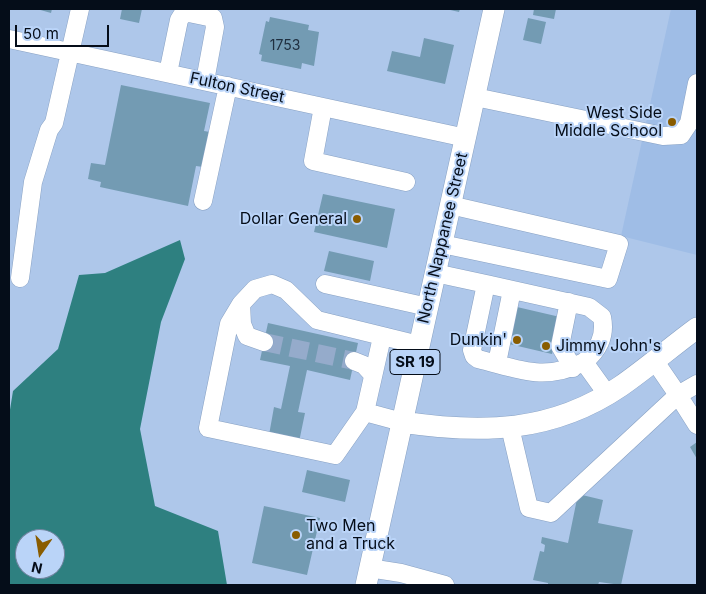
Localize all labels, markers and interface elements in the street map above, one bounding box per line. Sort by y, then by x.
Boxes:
scale bar [18,15,111,47]
text: 50 m [23,24,59,43]
house number: 1753 [270,38,300,54]
street label: Fulton Street [188,69,286,107]
place label: West Side Middle School [554,103,662,141]
marker: West Side Middle School [666,116,678,128]
street label: North Nappanee Street [414,151,472,325]
place label: Dollar General [240,209,347,229]
marker: Dollar General [351,213,363,225]
place label: Dunkin' [450,330,507,350]
marker: Dunkin' [511,334,523,346]
place label: Jimmy John's [556,336,661,356]
marker: Jimmy John's [540,340,552,352]
road number: SR 19 [390,350,440,374]
place label: Two Men and a Truck [306,516,395,554]
north arrow [15,529,65,579]
marker: Two Men and a Truck [290,529,302,541]
text: N [30,559,44,578]

